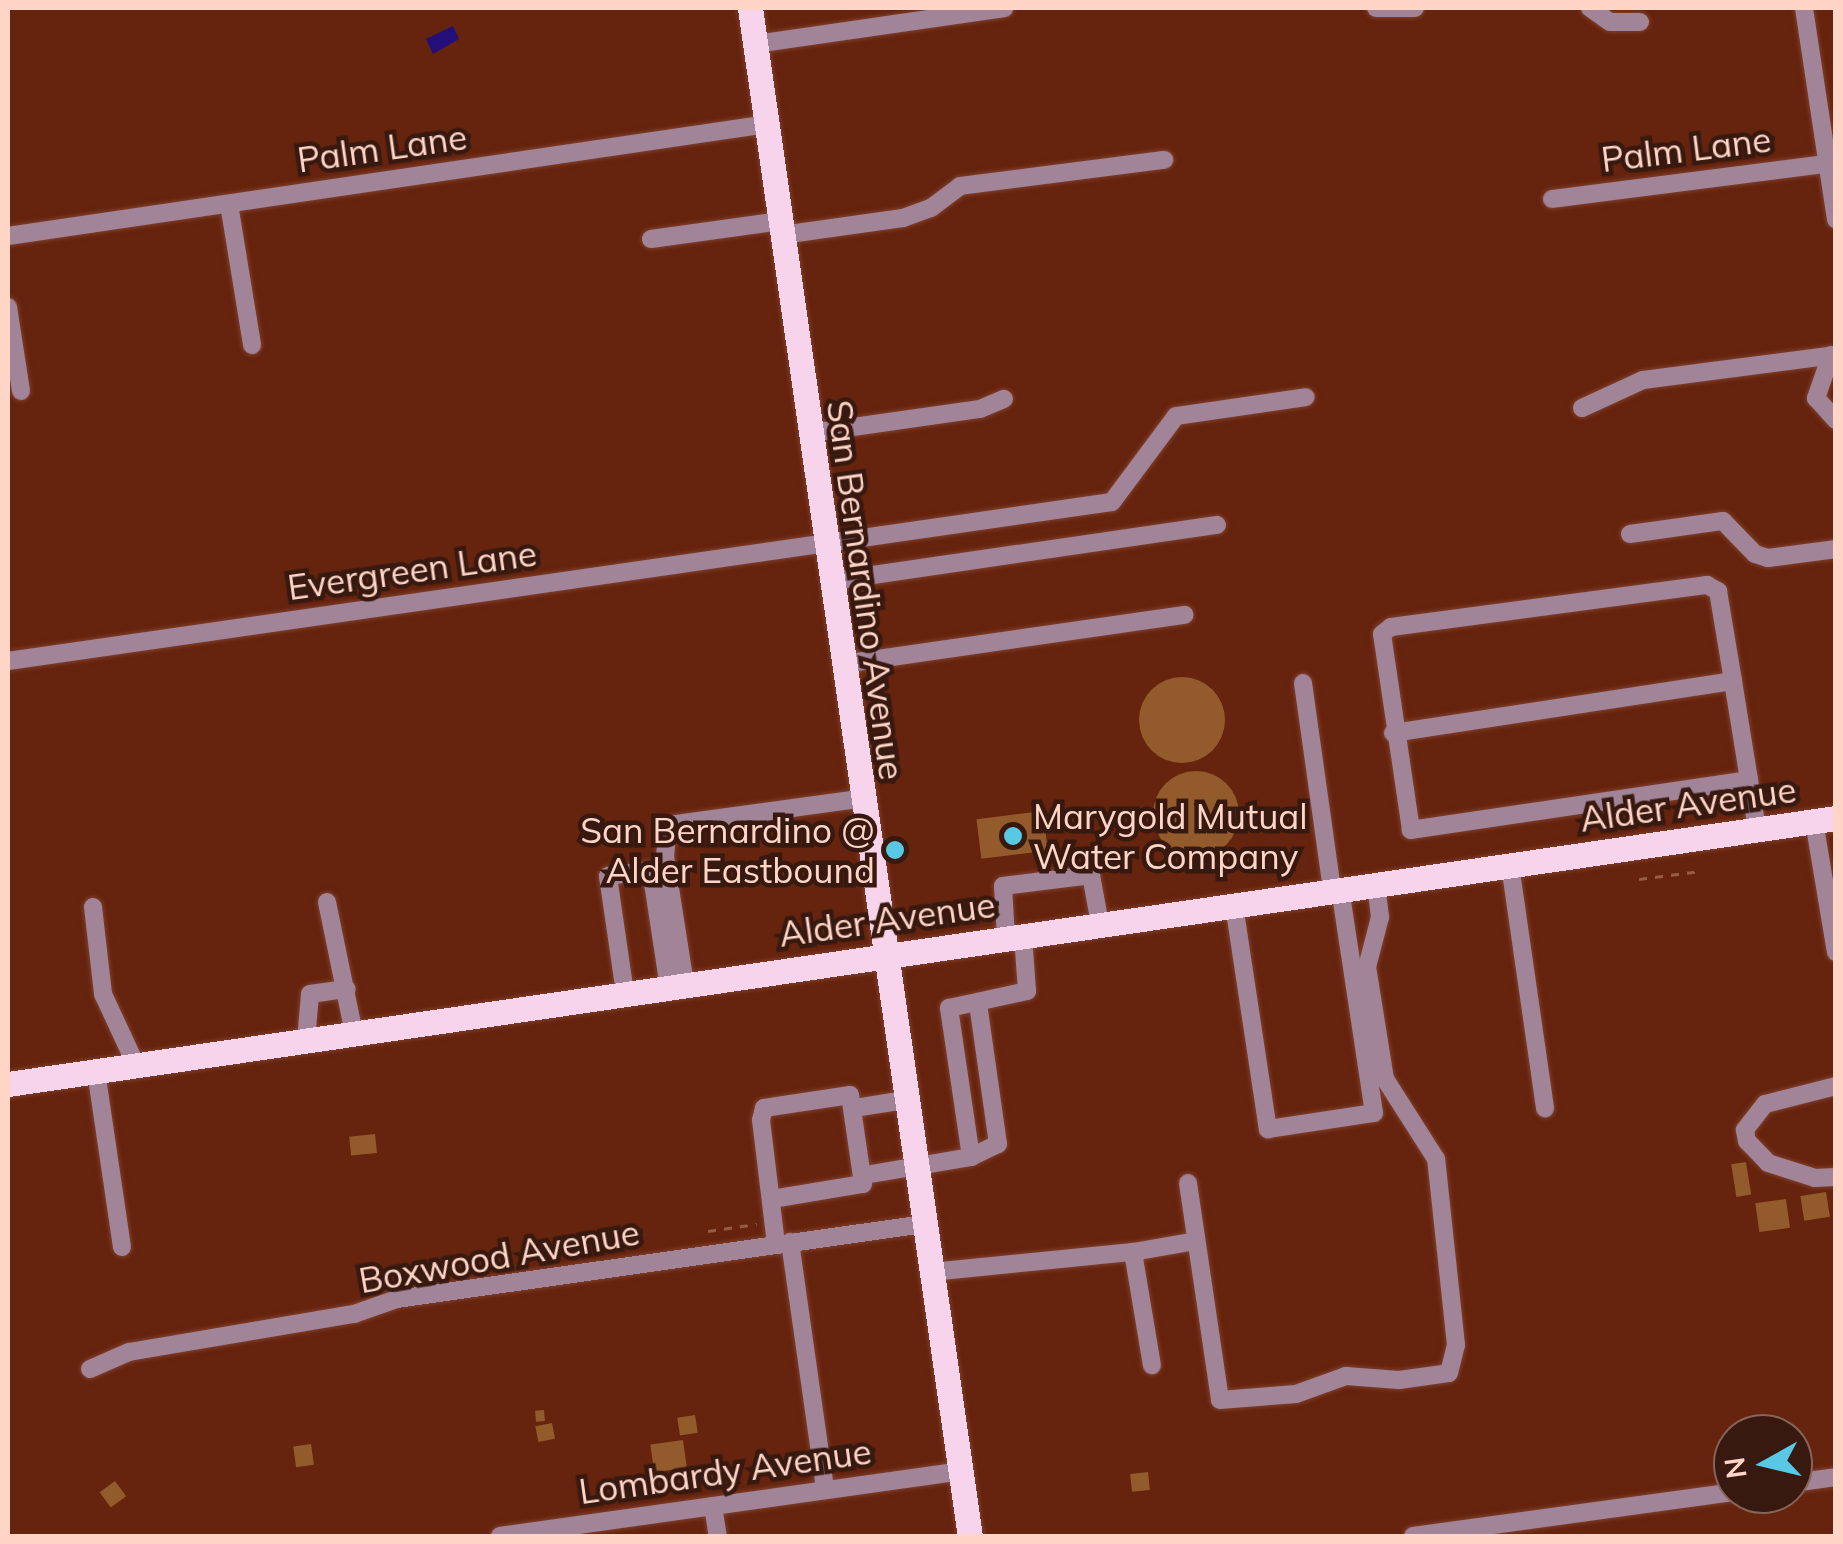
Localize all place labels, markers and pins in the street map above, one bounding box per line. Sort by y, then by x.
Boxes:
place label: Marygold Mutual Water Company [1033,795,1308,877]
place label: San Bernardino @ Alder Eastbound [580,809,875,891]
marker: Marygold Mutual Water Company [1002,825,1024,847]
marker: San Bernardino @ Alder Eastbound [884,839,906,861]

